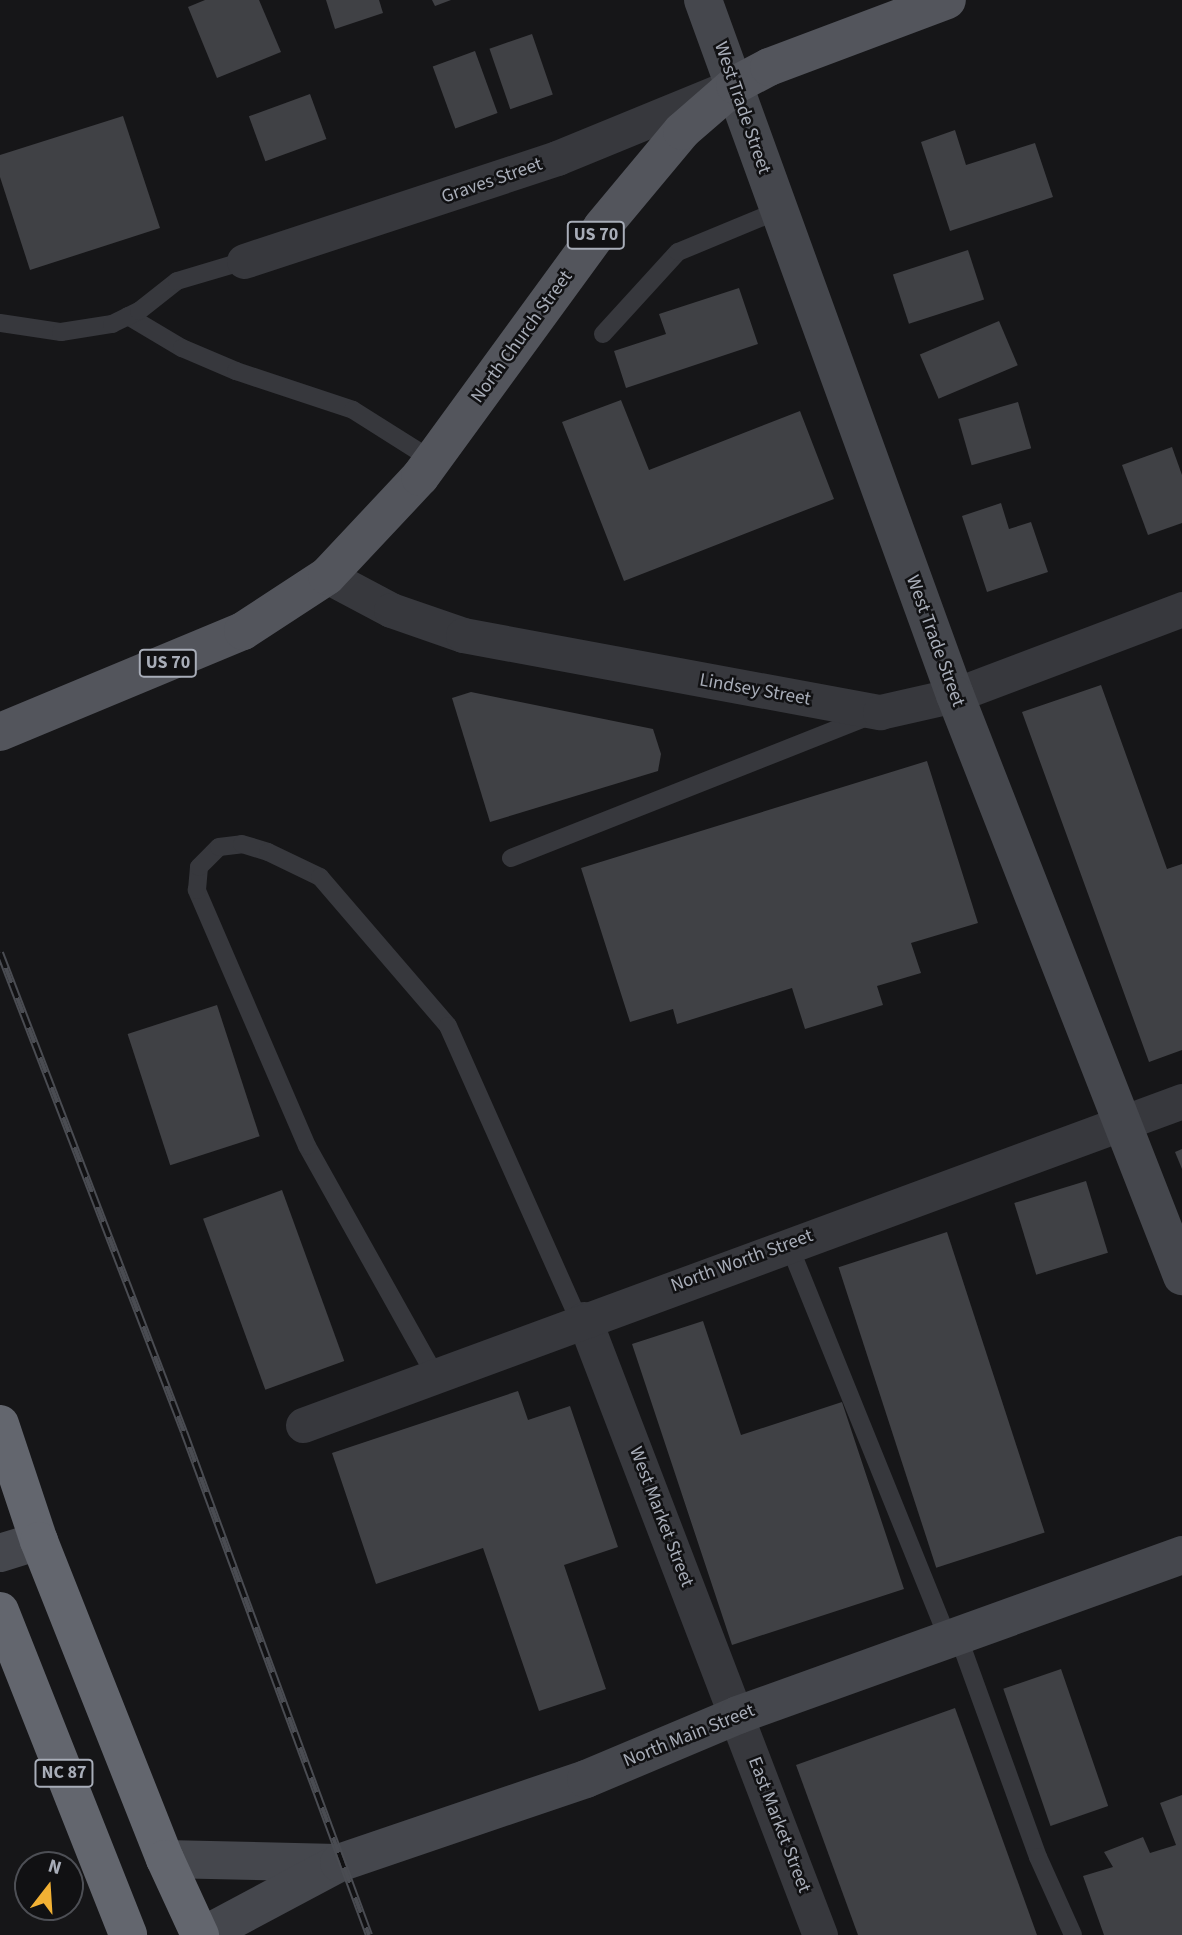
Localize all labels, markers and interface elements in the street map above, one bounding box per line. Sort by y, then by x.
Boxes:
street label: West Trade Street [709,39,775,177]
street label: Graves Street [439,153,545,209]
road number: US 70 [566,220,626,249]
street label: North Church Street [466,266,578,408]
street label: West Trade Street [901,572,969,710]
road number: US 70 [138,648,198,678]
street label: Lindsey Street [698,669,812,711]
street label: North Worth Street [668,1225,816,1297]
street label: West Market Street [624,1444,698,1590]
street label: North Main Street [620,1699,758,1773]
street label: East Market Street [743,1754,815,1896]
road number: NC 87 [34,1758,94,1788]
north arrow [14,1851,84,1921]
text: N [45,1853,65,1882]

